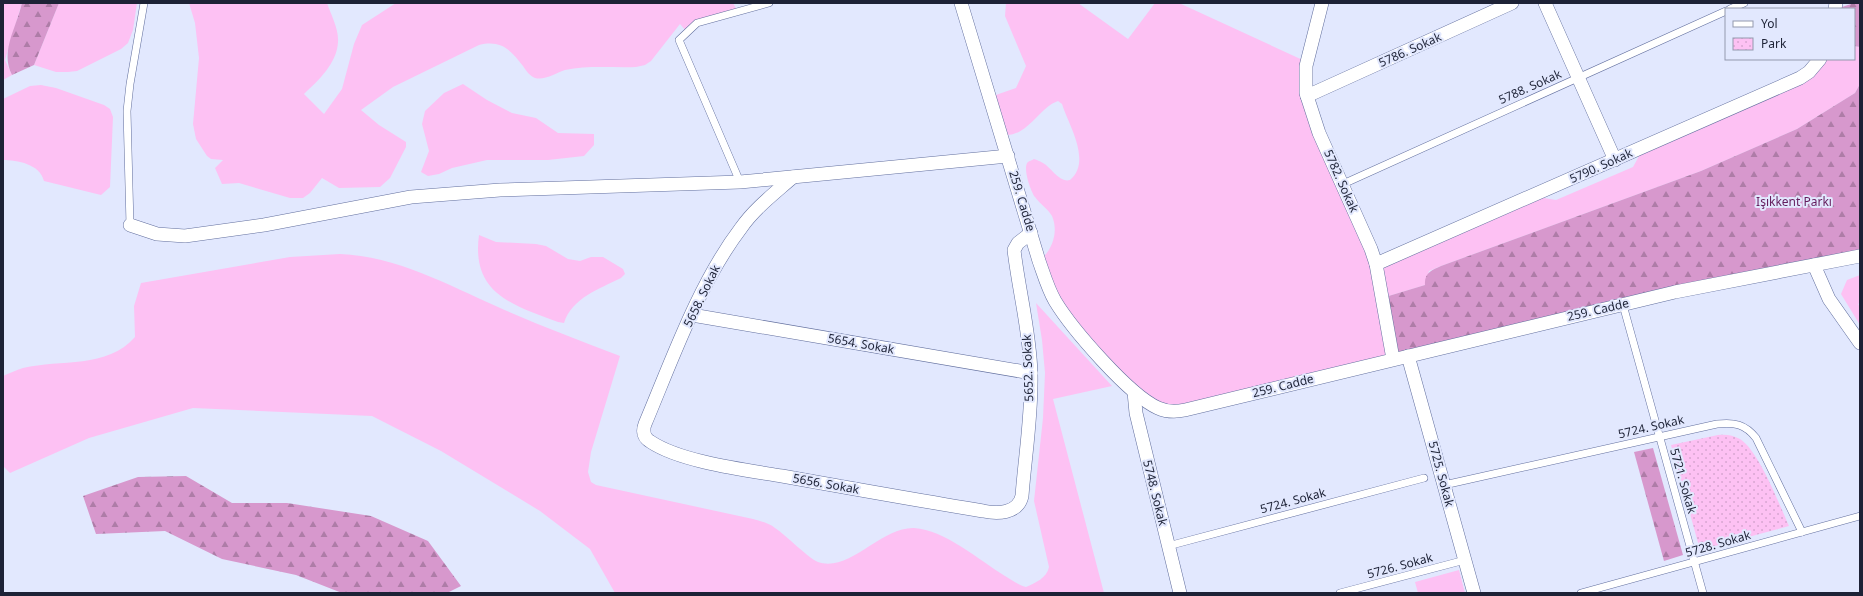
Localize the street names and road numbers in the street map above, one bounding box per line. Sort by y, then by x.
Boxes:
street label: 5786. Sokak [1376,28,1444,71]
street label: 5788. Sokak [1496,65,1564,108]
street label: 5790. Sokak [1567,144,1635,187]
street label: 5782. Sokak [1320,147,1363,215]
street label: 259. Cadde [1005,168,1040,234]
street label: 5658. Sokak [679,261,724,330]
street label: 259. Cadde [1565,294,1631,325]
street label: 5654. Sokak [827,329,896,358]
street label: 5652. Sokak [1018,334,1037,402]
street label: 259. Cadde [1250,370,1316,401]
street label: 5724. Sokak [1616,411,1686,442]
street label: 5725. Sokak [1425,439,1459,509]
street label: 5721. Sokak [1666,446,1701,516]
street label: 5748. Sokak [1139,458,1172,528]
street label: 5656. Sokak [792,469,861,498]
street label: 5724. Sokak [1258,483,1328,517]
street label: 5728. Sokak [1683,526,1753,561]
street label: 5726. Sokak [1365,548,1435,582]

